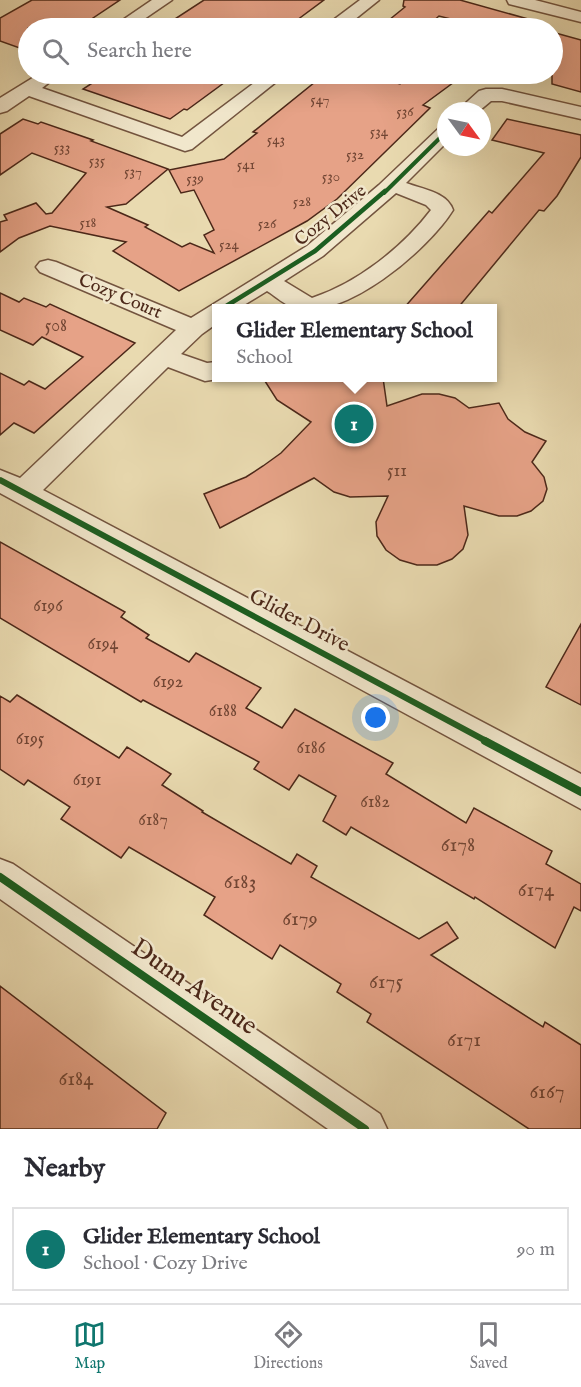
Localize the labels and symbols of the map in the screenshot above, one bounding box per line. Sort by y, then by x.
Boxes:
house number: 547 [310,90,330,109]
house number: 536 [396,102,414,121]
north arrow [437,102,491,156]
house number: 534 [370,122,389,141]
house number: 543 [267,130,285,149]
house number: 533 [54,138,70,157]
house number: 532 [346,145,364,164]
house number: 535 [89,151,106,170]
house number: 541 [237,155,255,174]
house number: 537 [124,162,142,181]
house number: 530 [322,167,340,186]
house number: 539 [186,169,204,188]
street label: Cozy Drive [290,180,372,252]
house number: 528 [293,192,311,211]
house number: 518 [80,213,97,232]
house number: 526 [258,214,277,233]
house number: 524 [219,235,240,254]
street label: Cozy Court [75,269,165,325]
house number: 508 [45,315,67,338]
pin: 1 [334,402,374,446]
house number: 511 [387,460,407,483]
street label: Glider Drive [244,583,354,659]
house number: 6196 [33,595,63,618]
house number: 6194 [88,633,119,656]
house number: 6192 [153,671,183,694]
house number: 6188 [209,700,237,723]
your location [361,703,390,732]
house number: 6195 [16,728,45,751]
house number: 6186 [297,737,326,760]
house number: 6191 [73,769,101,792]
house number: 6182 [360,791,390,814]
house number: 6187 [138,809,168,832]
house number: 6178 [441,832,475,859]
house number: 6183 [224,869,256,896]
house number: 6174 [518,877,555,904]
house number: 6179 [282,906,318,933]
street label: Dunn Avenue [124,931,264,1043]
house number: 6175 [369,969,403,996]
house number: 6171 [447,1027,481,1054]
house number: 6184 [58,1066,94,1093]
house number: 6167 [529,1079,565,1106]

